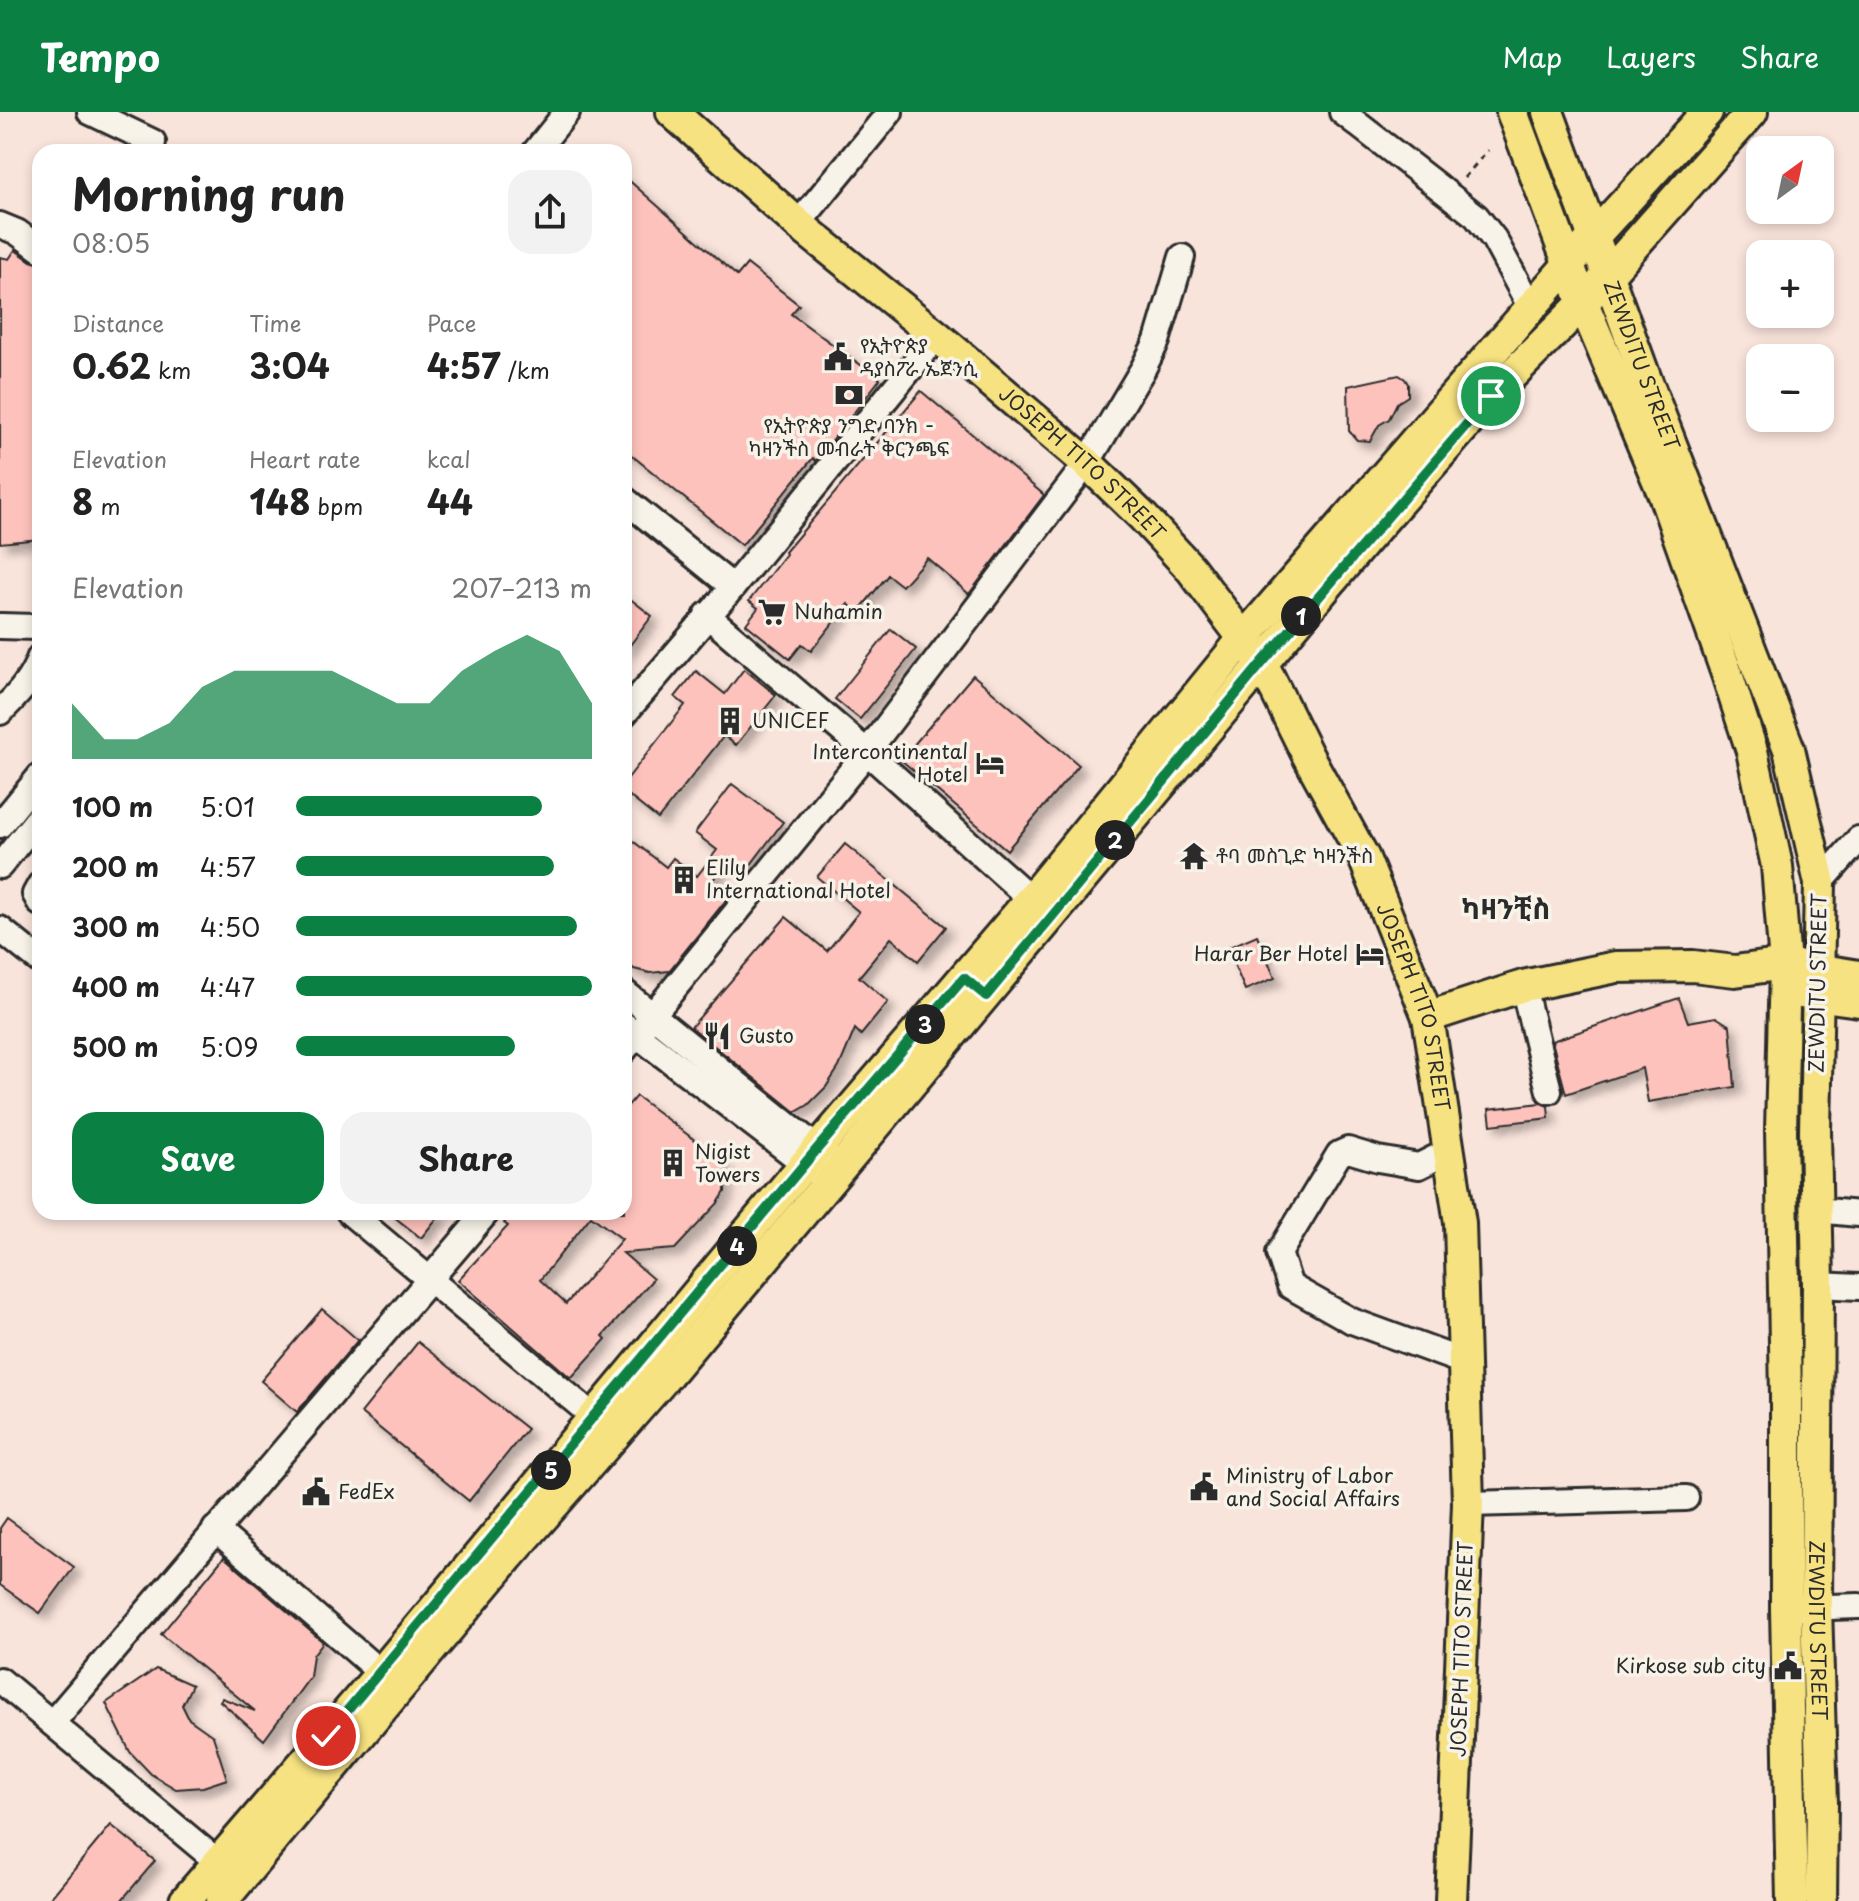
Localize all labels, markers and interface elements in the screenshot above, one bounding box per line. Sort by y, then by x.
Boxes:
text: Tempo [40,28,160,85]
text: Map [1502,35,1562,78]
text: Layers [1606,35,1696,78]
text: Share [1740,35,1819,78]
north arrow [1746,136,1834,224]
map controls [1746,136,1834,432]
text: Morning run [72,160,346,226]
button: share [508,170,592,254]
text: 08:05 [72,223,150,262]
button: + [1746,240,1834,328]
street label: ZEWDITU STREET [1597,276,1688,455]
text: Distance [72,306,164,339]
text: Time [249,306,301,339]
text: Pace [427,306,476,339]
place label: የኢትዮጵያ ዳያስፖራ ኤጀንሲ [860,330,978,383]
text: 0.62 [72,339,151,391]
text: 3:04 [249,339,330,391]
text: 4:57 [427,339,501,391]
public building icon: የኢትዮጵያ ዳያስፖራ ኤጀንሲ [823,342,853,372]
button: − [1746,344,1834,432]
text: km [151,353,191,386]
text: /km [501,353,550,386]
pin [1457,362,1525,430]
icon: arrive [1469,374,1513,418]
street label: JOSEPH TITO STREET [993,379,1173,547]
bank icon: የኢትዮጵያ ንግድ ባንክ - ካዛንችስ መብራት ቅርንጫፍ [834,380,864,410]
place label: የኢትዮጵያ ንግድ ባንክ - ካዛንችስ መብራት ቅርንጫፍ [749,410,950,463]
text: Elevation [72,442,167,475]
text: Heart rate [249,442,360,475]
text: kcal [427,442,471,475]
text: 8 [72,475,93,527]
text: 148 [249,475,310,527]
text: 44 [427,475,473,527]
text: m [93,489,120,522]
text: bpm [310,489,363,522]
text: Elevation [72,568,184,607]
text: 207–213 m [451,568,592,607]
place label: Nuhamin [794,596,883,626]
pin: 1 [1281,596,1321,636]
supermarket icon: Nuhamin [757,597,787,627]
text: 1 [1296,599,1306,632]
place label: UNICEF [752,705,829,735]
building icon: UNICEF [715,706,745,736]
place label: Intercontinental Hotel [812,736,968,789]
hotel icon: Intercontinental Hotel [975,748,1005,778]
text: 100 m [72,787,153,826]
text: 5:01 [200,787,255,826]
pin: 2 [1095,820,1135,860]
text: 2 [1107,823,1123,856]
place label: ቶባ መስጊድ ካዛንችስ [1216,840,1373,870]
temple icon: ቶባ መስጊድ ካዛንችስ [1179,841,1209,871]
text: 200 m [72,847,159,886]
text: 4:57 [200,847,256,886]
place label: Elily International Hotel [706,852,891,905]
building icon: Elily International Hotel [669,865,699,895]
district label: ካዛንቺስ [1462,886,1550,929]
street label: ZEWDITU STREET [1800,893,1834,1073]
street label: JOSEPH TITO STREET [1370,898,1458,1113]
text: 300 m [72,907,160,946]
text: 4:50 [200,907,260,946]
place label: Harar Ber Hotel [1194,938,1348,968]
hotel icon: Harar Ber Hotel [1355,939,1385,969]
text: 400 m [72,967,160,1006]
text: 4:47 [200,967,255,1006]
pin: 3 [905,1004,945,1044]
text: 3 [918,1007,932,1040]
place label: Gusto [739,1020,794,1050]
restaurant icon: Gusto [702,1021,732,1051]
text: 500 m [72,1027,158,1066]
text: 5:09 [200,1027,258,1066]
button: Save [72,1112,324,1204]
button: Share [340,1112,592,1204]
place label: Nigist Towers [695,1136,760,1189]
building icon: Nigist Towers [658,1148,688,1178]
pin: 4 [717,1226,757,1266]
text: 4 [730,1229,744,1262]
pin: 5 [531,1450,571,1490]
text: 5 [544,1453,558,1486]
place label: Ministry of Labor and Social Affairs [1226,1460,1400,1513]
public building icon: Ministry of Labor and Social Affairs [1189,1472,1219,1502]
place label: FedEx [338,1476,395,1506]
public building icon: FedEx [301,1477,331,1507]
street label: JOSEPH TITO STREET [1442,1540,1480,1757]
street label: ZEWDITU STREET [1802,1540,1835,1721]
place label: Kirkose sub city [1616,1650,1766,1680]
public building icon: Kirkose sub city [1773,1651,1803,1681]
pin [292,1702,360,1770]
icon: check [304,1714,348,1758]

